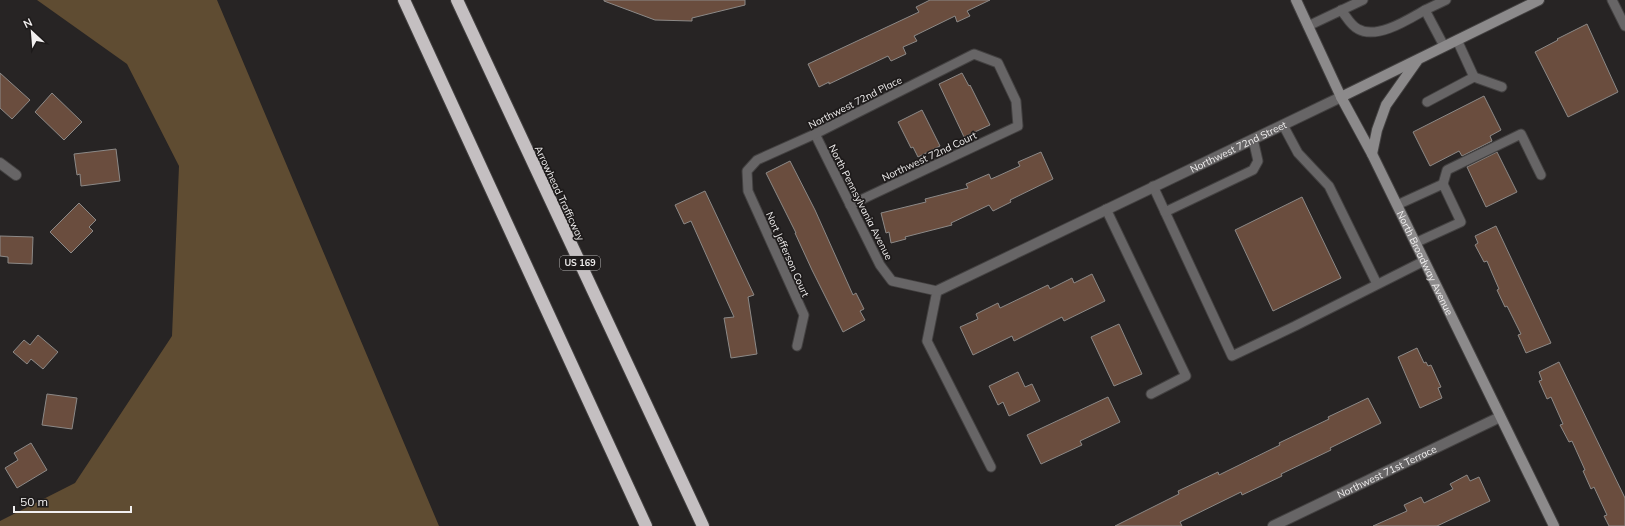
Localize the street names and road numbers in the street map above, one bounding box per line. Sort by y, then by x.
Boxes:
street label: Northwest 72nd Place [806,73,904,132]
street label: Northwest 72nd Street [1188,118,1289,176]
street label: Northwest 72nd Court [880,129,979,184]
street label: North Pennsylvania Avenue [826,142,895,262]
street label: Arrowhead Trafficway [532,144,588,243]
street label: North Broadway Avenue [1394,209,1456,317]
street label: Nort Jefferson Court [763,210,812,299]
road number: US 169 [560,256,600,270]
street label: Northwest 71st Terrace [1335,442,1439,501]

